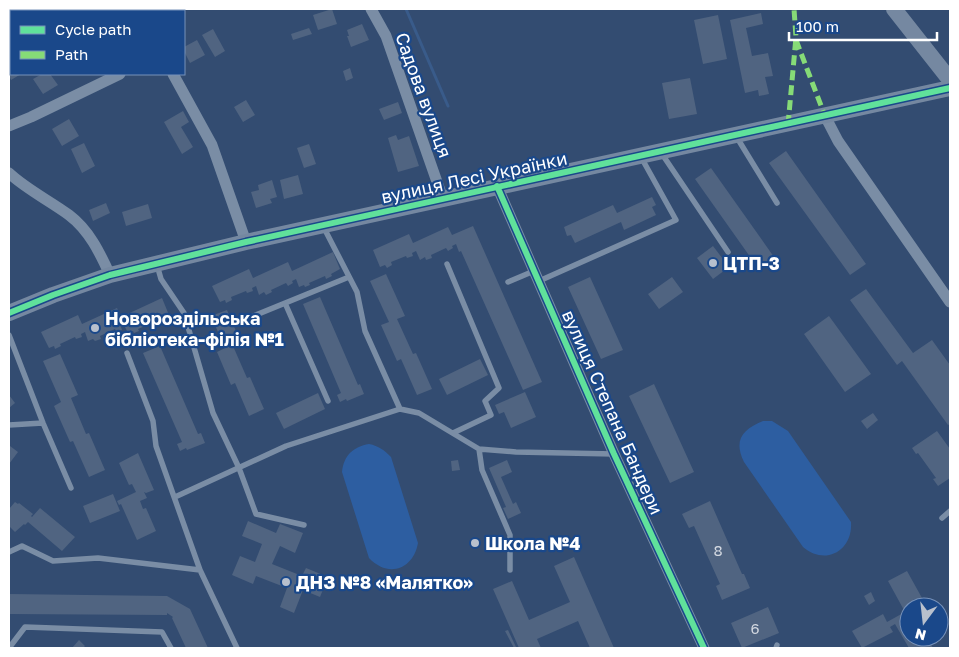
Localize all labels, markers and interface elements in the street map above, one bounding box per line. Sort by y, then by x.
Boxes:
legend [10,10,185,75]
scale bar [789,10,936,42]
text: 100 m [796,17,839,35]
text: Cycle path [55,20,131,38]
street label: Садова вулиця [391,29,457,161]
text: Path [55,45,88,63]
street label: вулиця Лесі Українки [379,147,569,207]
place label: ЦТП-3 [723,252,780,274]
marker: ЦТП-3 [707,257,719,269]
street label: вулиця Степана Бандери [558,306,668,518]
place label: Новороздільська бібліотека-філія №1 [105,307,284,350]
marker: Новороздільська бібліотека-філія №1 [89,322,101,334]
place label: Школа №4 [485,532,581,554]
marker: Школа №4 [469,537,481,549]
house number: 8 [713,541,723,559]
place label: ДНЗ №8 «Малятко» [296,571,473,593]
marker: ДНЗ №8 «Малятко» [280,576,292,588]
north arrow [899,597,949,647]
house number: 6 [750,619,760,637]
text: N [913,625,928,645]

